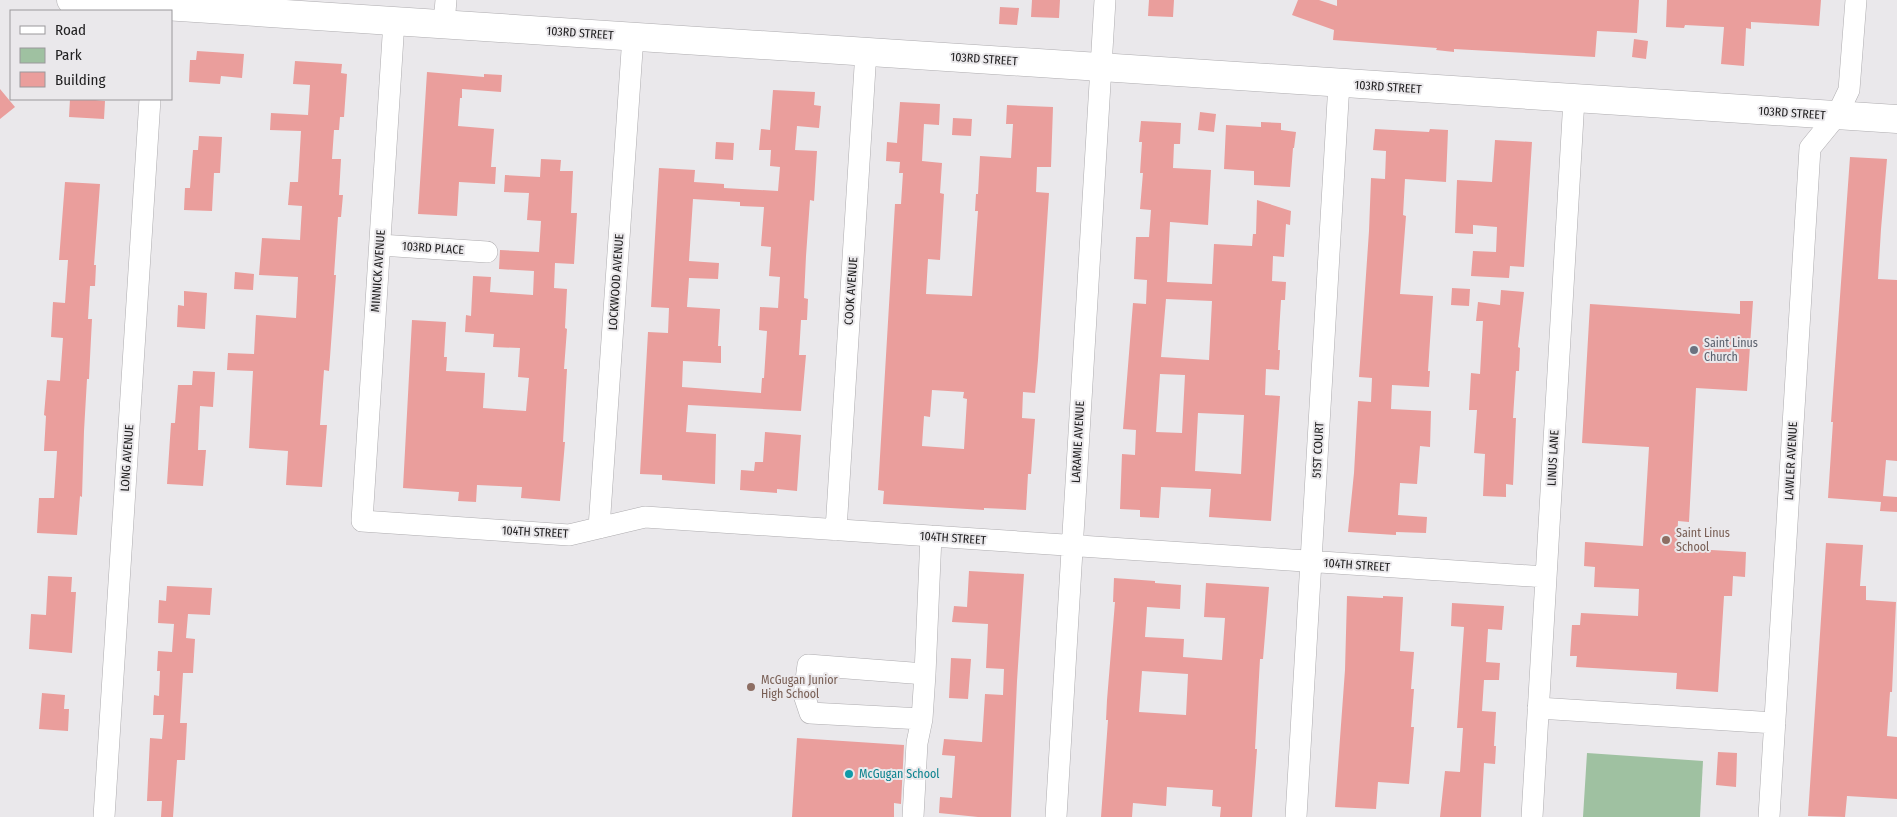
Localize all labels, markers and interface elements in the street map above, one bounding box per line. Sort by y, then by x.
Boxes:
legend [10,10,172,100]
text: Road [55,21,86,39]
street label: 103RD STREET [546,24,614,42]
text: Park [55,46,82,64]
street label: 103RD STREET [950,50,1018,68]
text: Building [55,71,106,89]
street label: 103RD STREET [1354,78,1422,96]
street label: 103RD STREET [1758,104,1826,122]
street label: MINNICK AVENUE [368,229,388,313]
street label: LOCKWOOD AVENUE [606,233,626,331]
street label: 103RD PLACE [402,239,465,257]
street label: COOK AVENUE [842,256,860,325]
place label: Saint Linus Church [1704,336,1758,364]
marker: Saint Linus Church [1688,344,1700,356]
street label: LARAMIE AVENUE [1069,400,1087,484]
street label: 51ST COURT [1310,421,1326,478]
street label: LAWLER AVENUE [1782,421,1800,501]
street label: LONG AVENUE [118,424,136,492]
street label: LINUS LANE [1545,429,1561,486]
street label: 104TH STREET [501,523,569,541]
place label: Saint Linus School [1676,526,1730,554]
street label: 104TH STREET [919,529,987,547]
marker: Saint Linus School [1660,534,1672,546]
street label: 104TH STREET [1323,556,1391,574]
place label: McGugan Junior High School [761,673,838,701]
marker: McGugan Junior High School [745,681,757,693]
place label: McGugan School [859,767,939,781]
marker: McGugan School [843,768,855,780]

